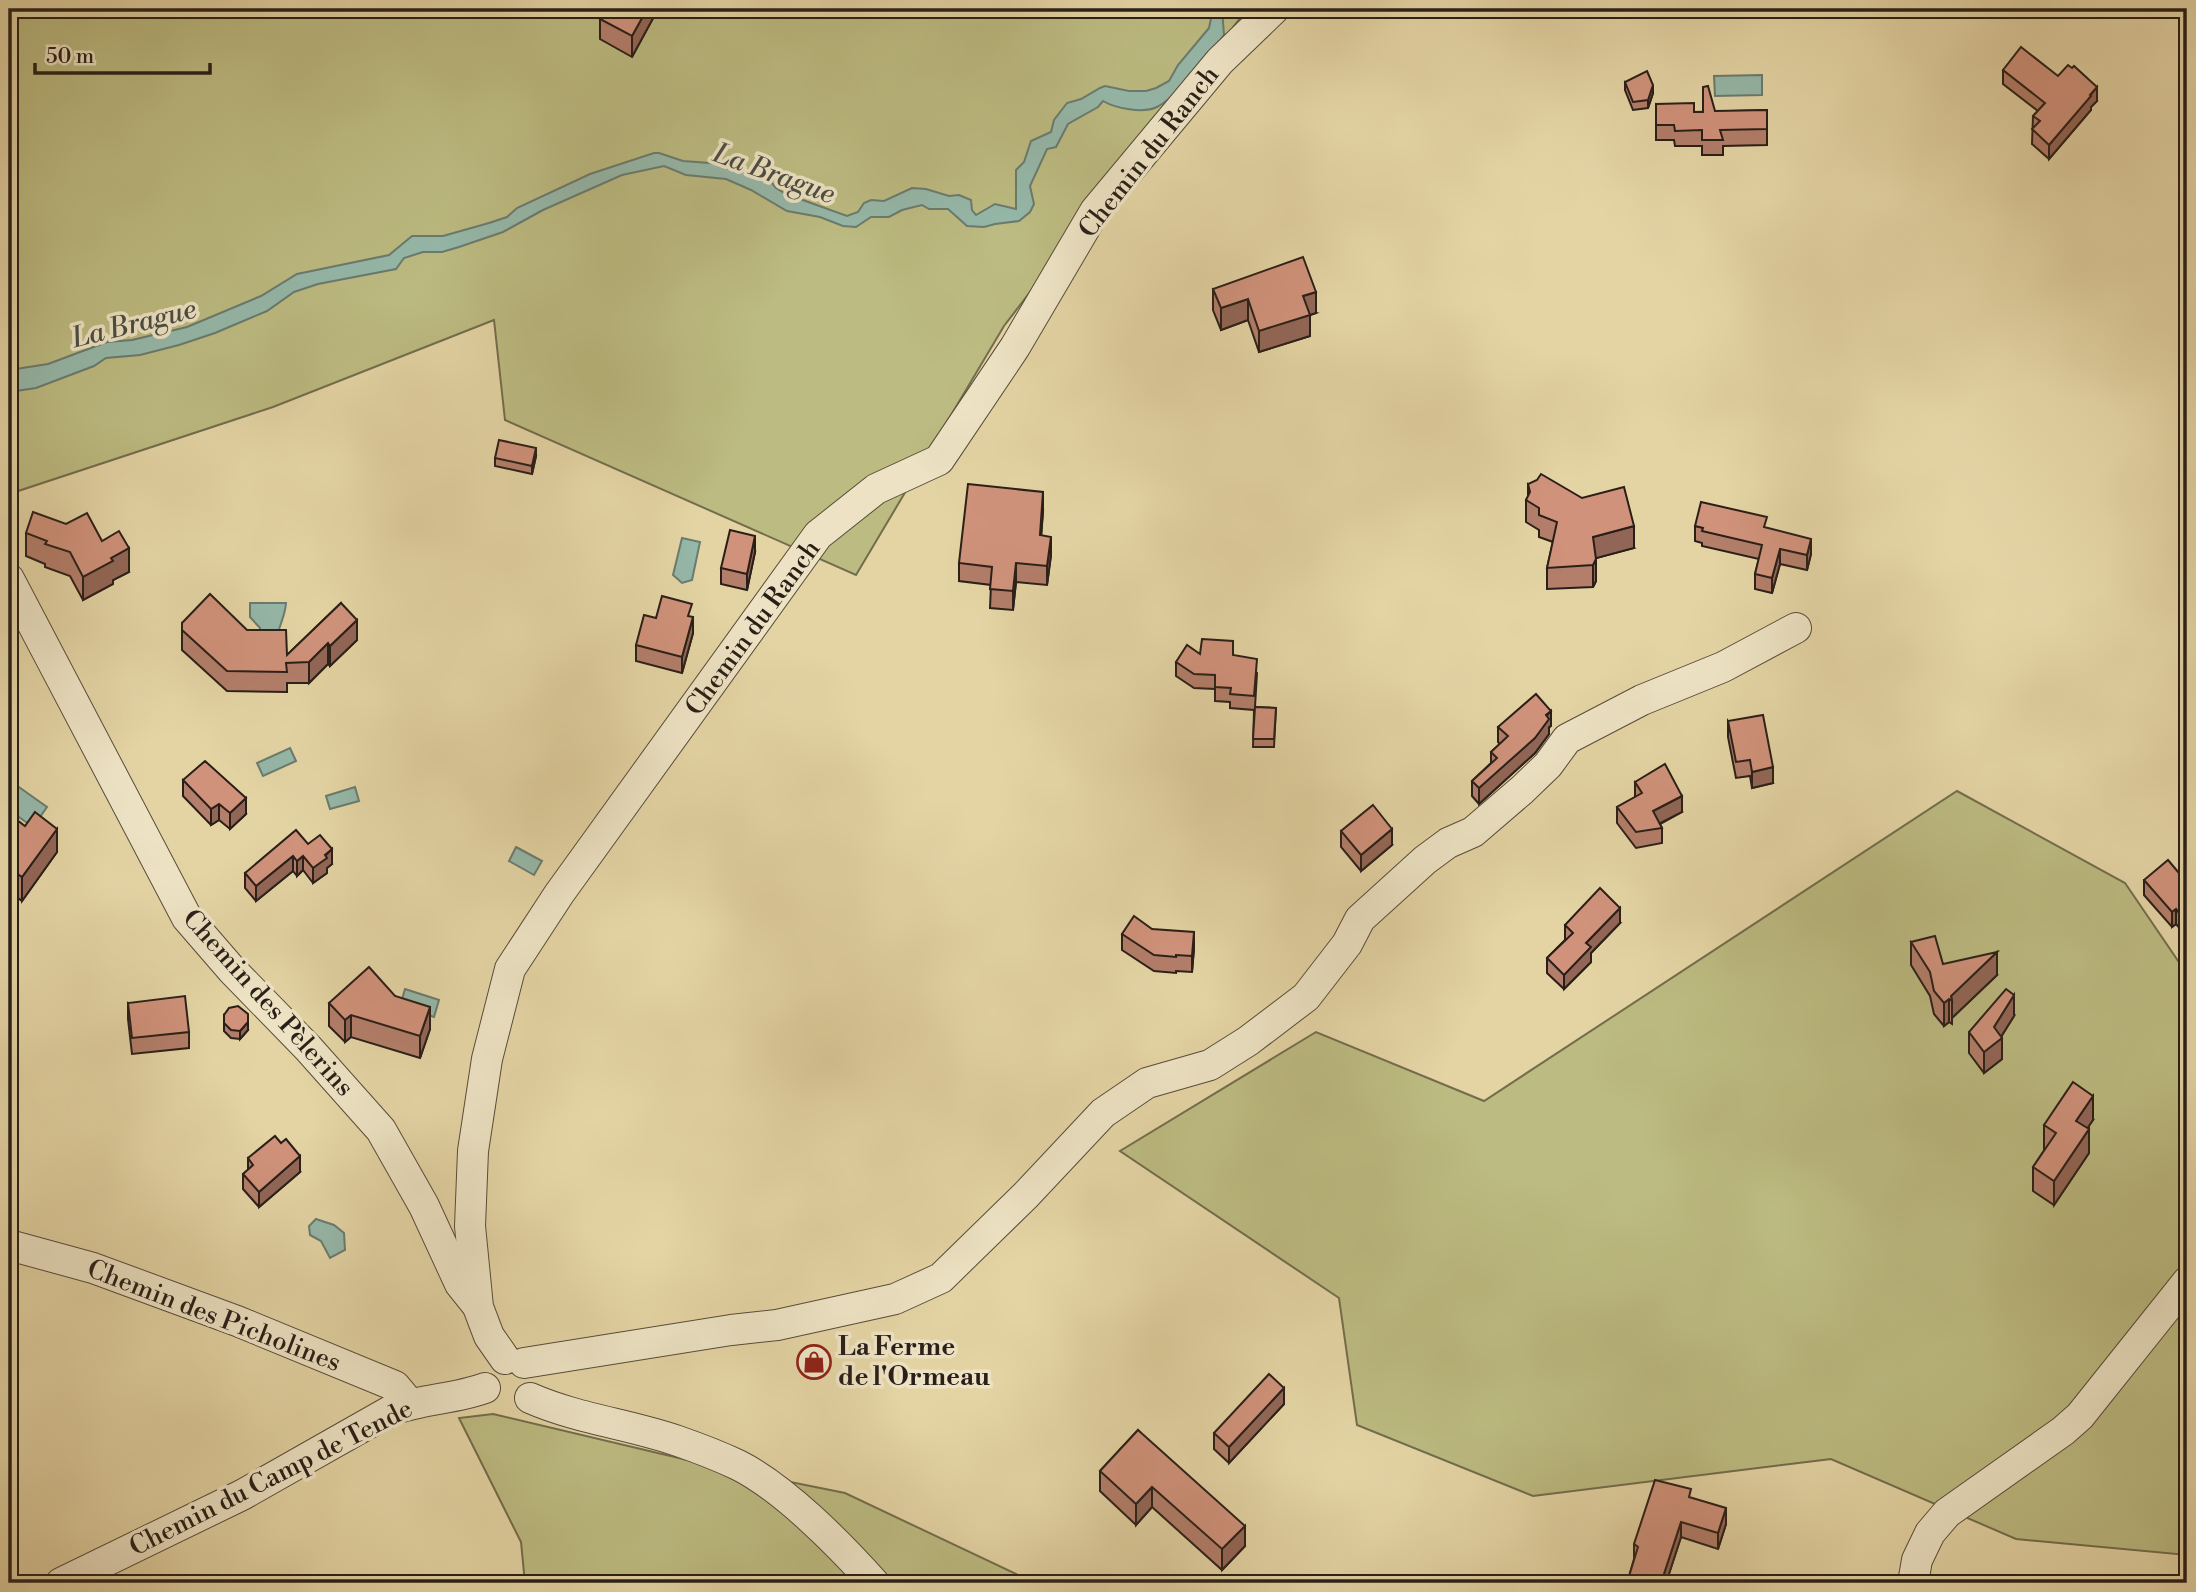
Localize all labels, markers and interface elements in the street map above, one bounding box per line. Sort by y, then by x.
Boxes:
scale bar [35,32,210,76]
text: 50 m [46,44,94,70]
street label: Chemin du Ranch [1072,60,1226,244]
water label: La Brague [707,135,840,212]
water label: La Brague [67,292,200,357]
street label: Chemin du Ranch [679,534,827,722]
street label: Chemin des Pèlerins [176,903,360,1103]
street label: Chemin des Picholines [83,1253,345,1379]
place label: La Ferme de l'Ormeau [838,1331,990,1393]
shop icon: La Ferme de l'Ormeau [795,1343,833,1381]
street label: Chemin du Camp de Tende [124,1393,418,1563]

